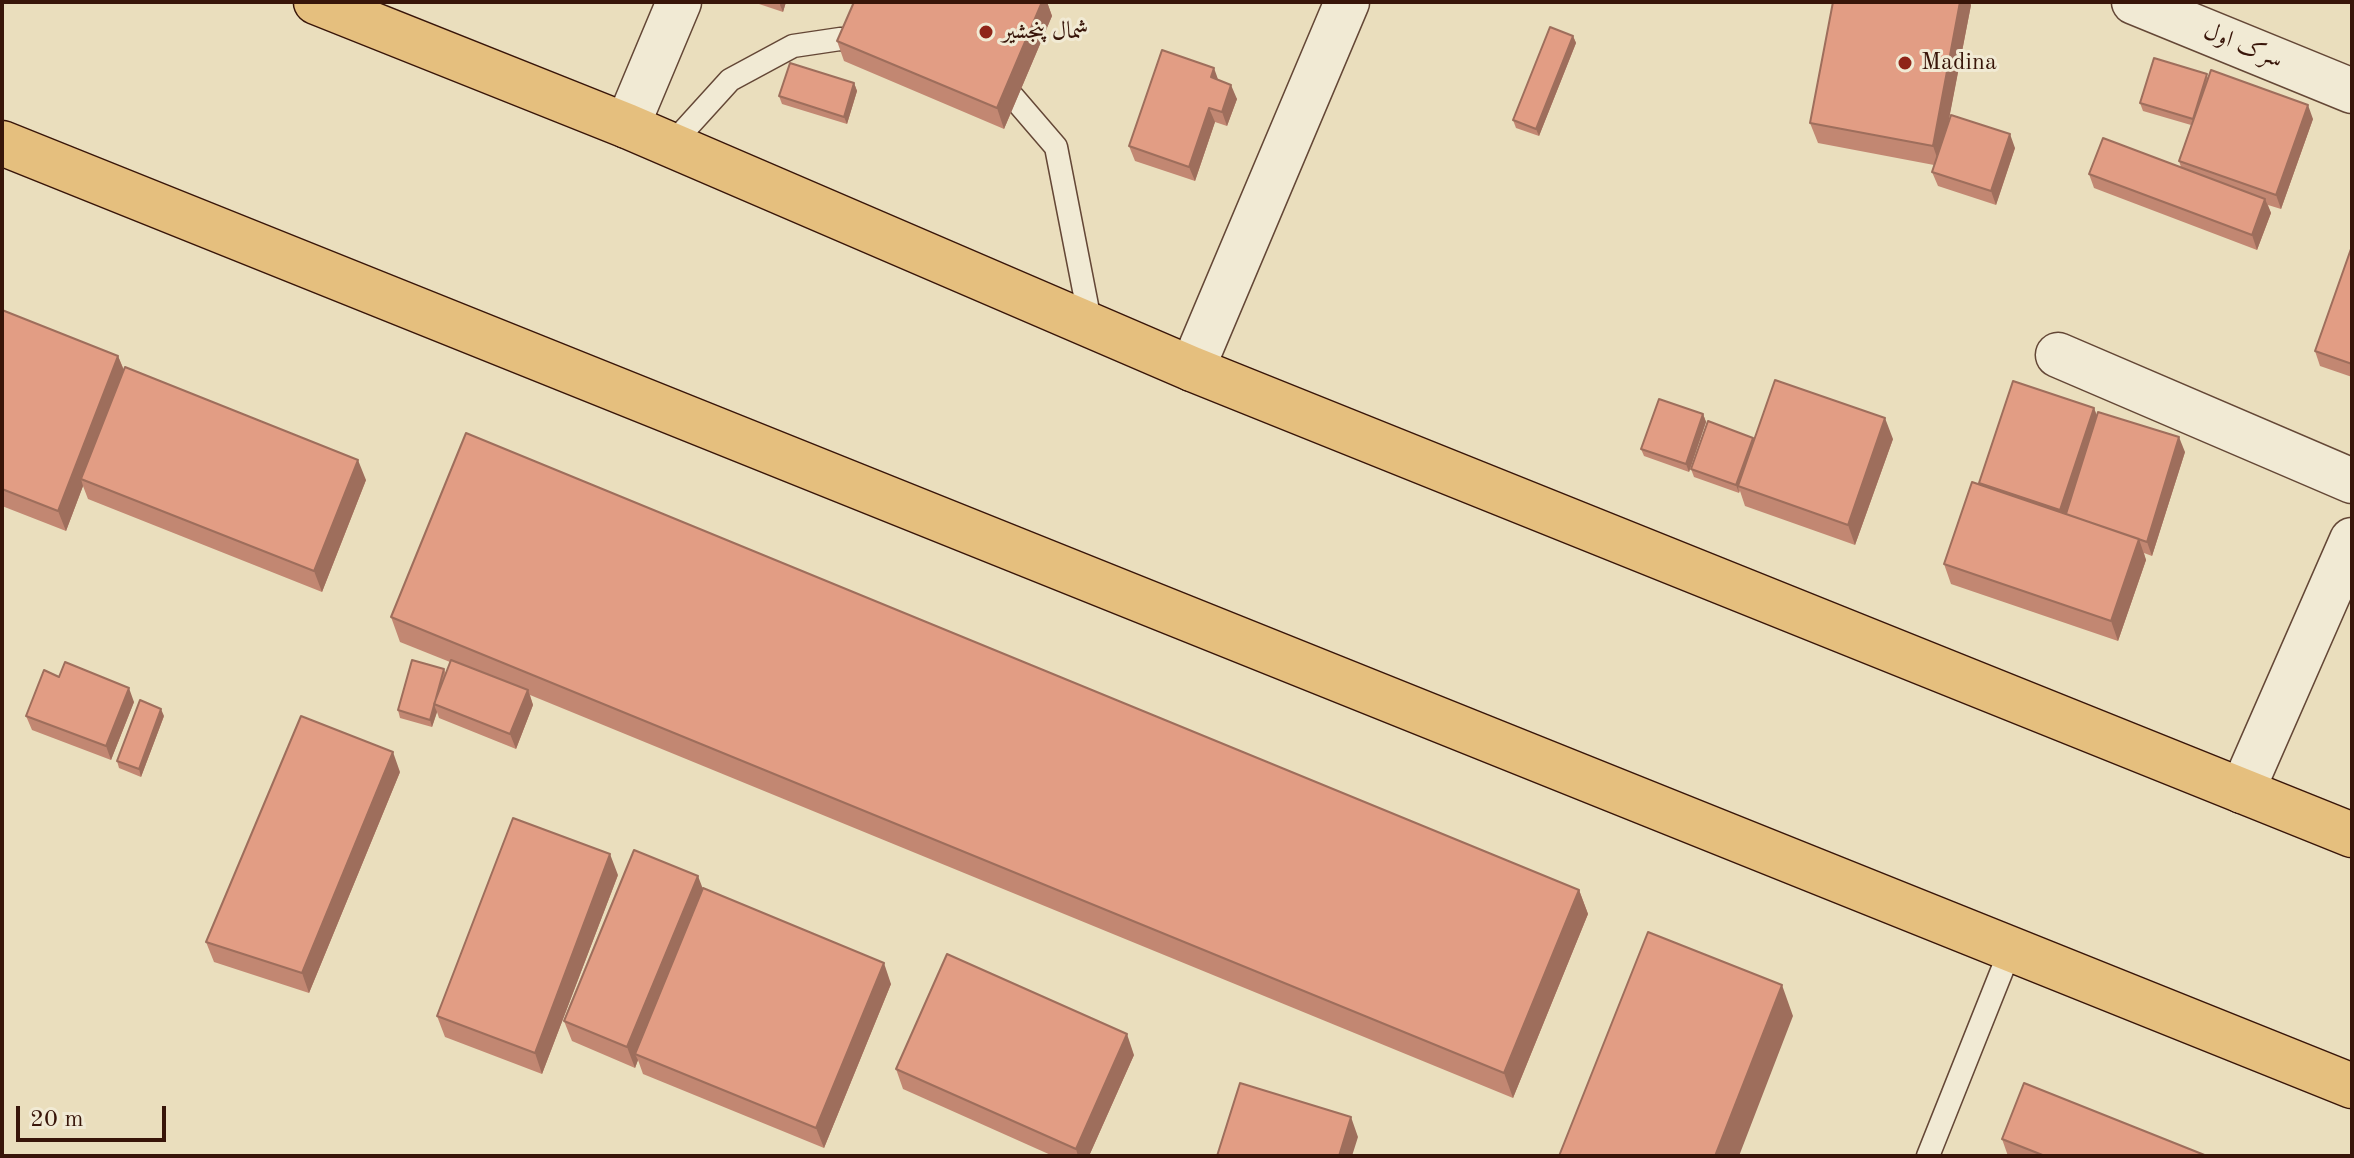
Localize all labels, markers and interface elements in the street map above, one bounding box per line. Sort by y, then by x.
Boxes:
street label: سرک‌ اول [2199,17,2287,75]
place label: شمال پنجشیر [1002,18,1089,46]
marker: شمال پنجشیر [977,23,995,41]
place label: Madina [1921,49,1997,77]
marker: Madina [1896,54,1914,72]
scale bar [20,1090,170,1140]
text: 20 m [30,1108,84,1132]

